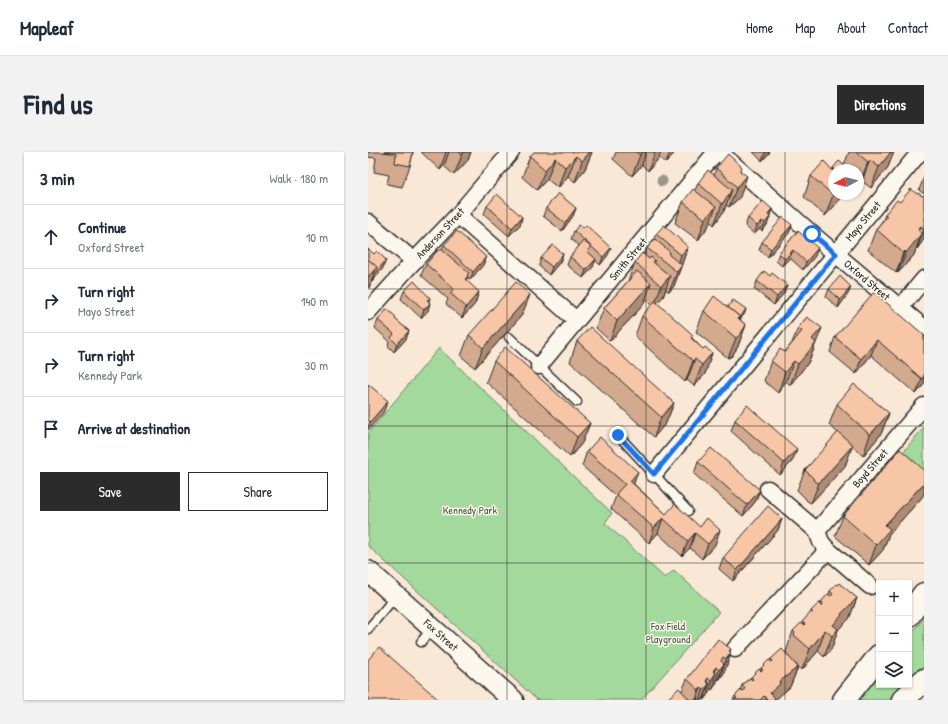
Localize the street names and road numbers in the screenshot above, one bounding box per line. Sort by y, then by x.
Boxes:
street label: Mayo Street [842,198,884,244]
street label: Anderson Street [413,204,467,262]
street label: Smith Street [606,235,650,283]
street label: Oxford Street [841,257,893,304]
street label: Boyd Street [849,445,891,490]
street label: Fox Street [420,615,461,654]

